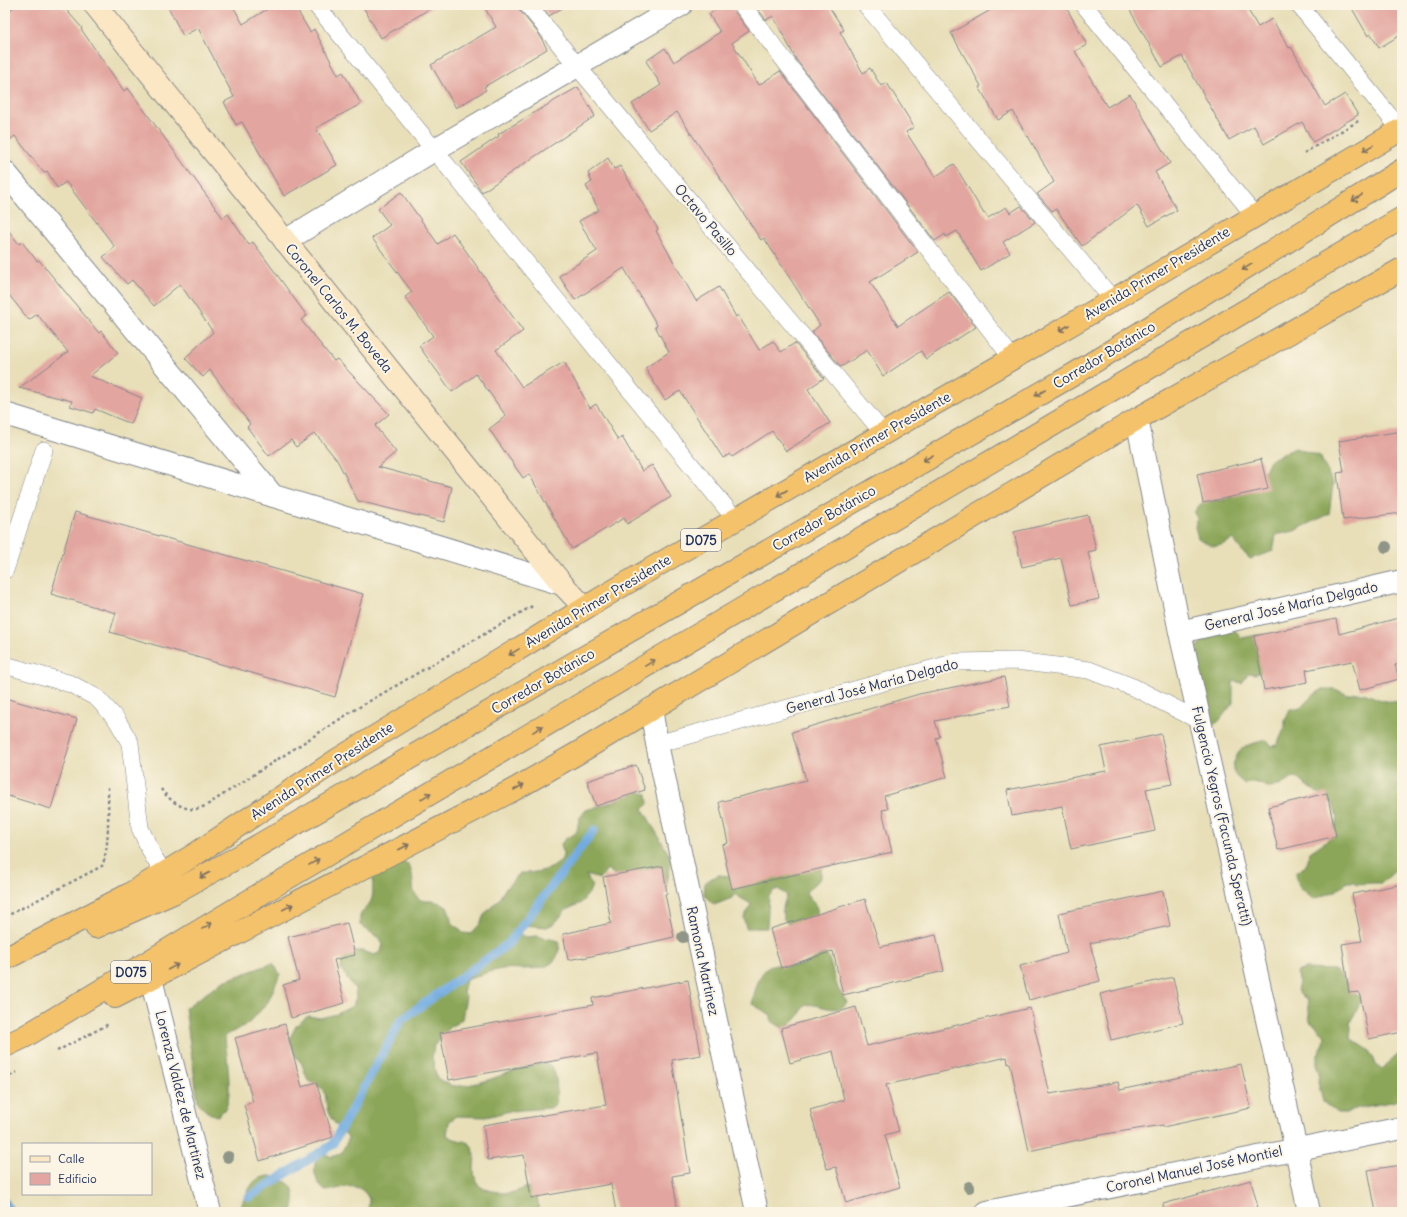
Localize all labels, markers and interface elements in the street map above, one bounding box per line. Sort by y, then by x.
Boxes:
one-way arrow [1362,145,1374,153]
street label: Octavo Pasillo [671,180,741,260]
one-way arrow [1352,194,1363,202]
street label: Avenida Primer Presidente [1081,222,1233,324]
street label: Coronel Carlos M. Boveda [281,240,397,376]
one-way arrow [1241,263,1253,271]
street label: Corredor Botánico [1049,317,1159,393]
one-way arrow [1058,325,1070,333]
street label: Avenida Primer Presidente [800,388,954,486]
one-way arrow [1034,390,1046,398]
one-way arrow [922,455,934,463]
street label: Corredor Botánico [769,481,879,555]
one-way arrow [776,490,788,498]
road number: D075 [681,529,721,551]
street label: Avenida Primer Presidente [522,550,674,652]
street label: General José María Delgado [1203,577,1380,635]
street label: Corredor Botánico [488,644,598,718]
one-way arrow [508,648,520,656]
street label: General José María Delgado [784,654,960,718]
one-way arrow [644,659,656,667]
street label: Fulgencio Yegros (Facunda Speratti) [1188,704,1256,928]
street label: Avenida Primer Presidente [247,718,397,824]
one-way arrow [532,725,544,733]
one-way arrow [513,782,525,790]
one-way arrow [420,791,432,799]
one-way arrow [397,843,409,850]
one-way arrow [308,857,320,865]
one-way arrow [200,872,212,879]
one-way arrow [282,903,294,910]
street label: Ramona Martinez [683,905,723,1018]
one-way arrow [201,922,212,930]
road number: D075 [111,961,151,983]
one-way arrow [167,963,179,970]
street label: Lorenza Valdez de Martinez [151,1009,211,1182]
street label: Coronel Manuel José Montiel [1104,1142,1284,1196]
legend [22,1143,152,1195]
text: Calle [58,1151,85,1166]
text: Edificio [58,1171,97,1186]

